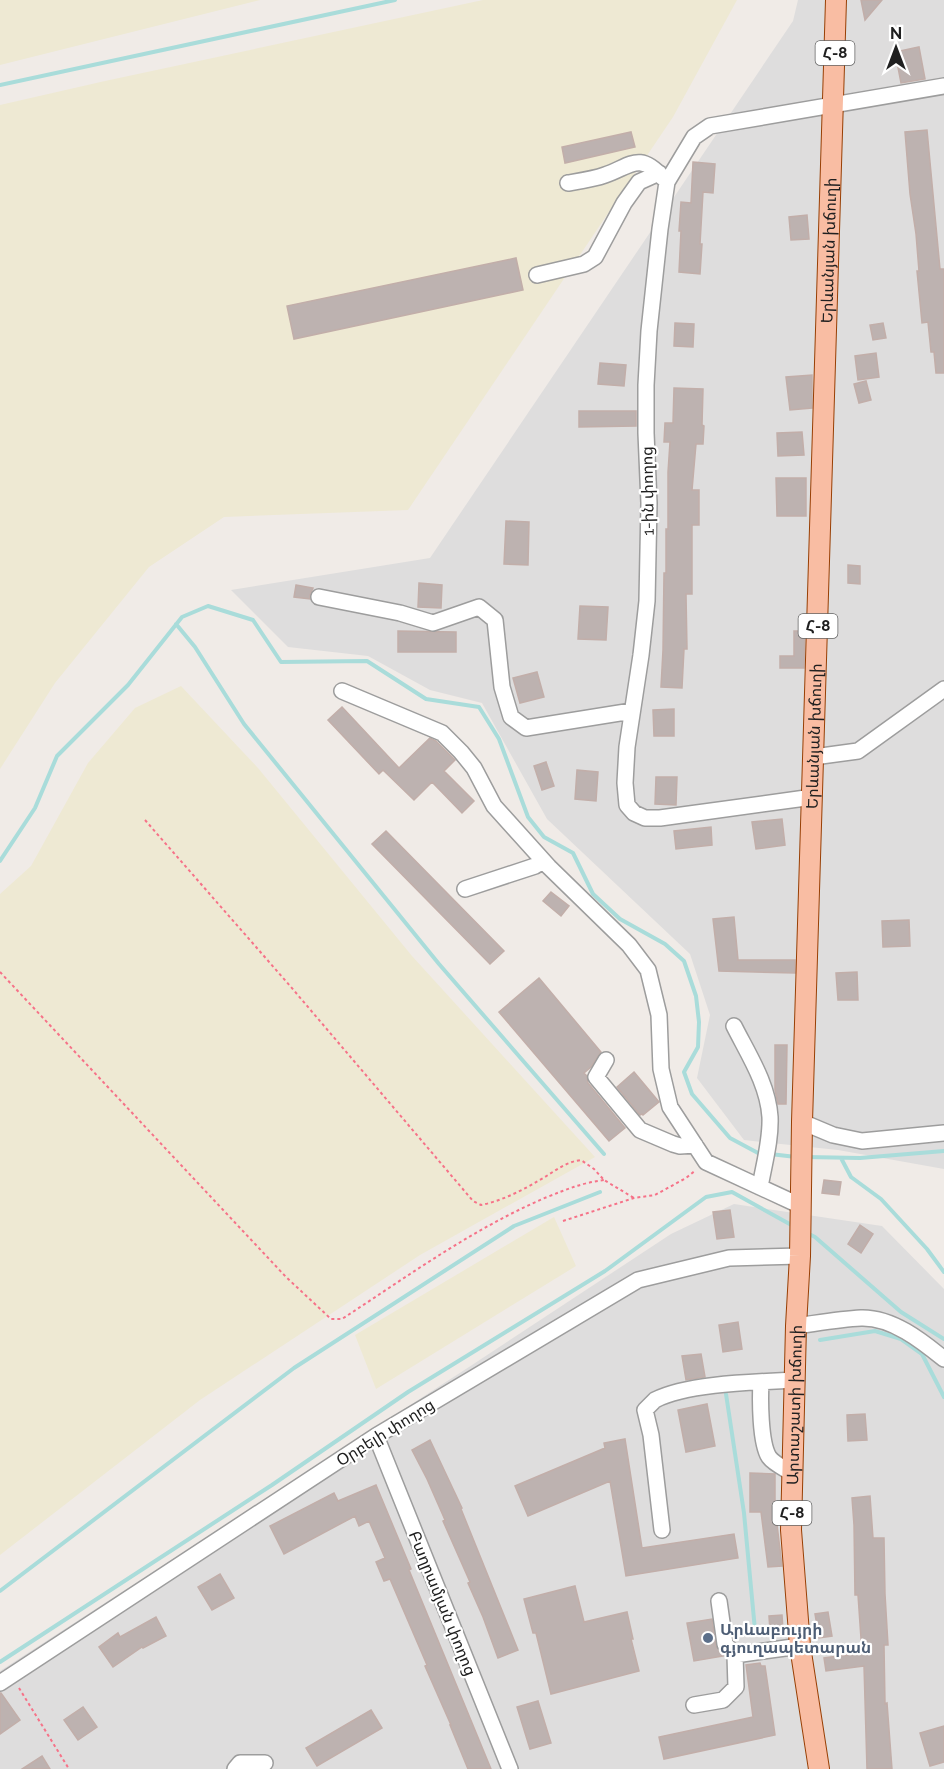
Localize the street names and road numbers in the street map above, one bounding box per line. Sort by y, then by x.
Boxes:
road number: Հ-8 [816,41,854,65]
street label: Երևանյան խճուղի [817,177,841,324]
street label: 1-ին փողոց [637,446,658,536]
road number: Հ-8 [798,614,838,638]
street label: Երևանյան խճուղի [802,663,826,809]
street label: Արտաշատի խճուղի [783,1324,806,1485]
street label: Օրբելի փողոց [333,1395,438,1470]
road number: Հ-8 [772,1501,812,1525]
street label: Բաղրամյան փողոց [405,1528,480,1678]

